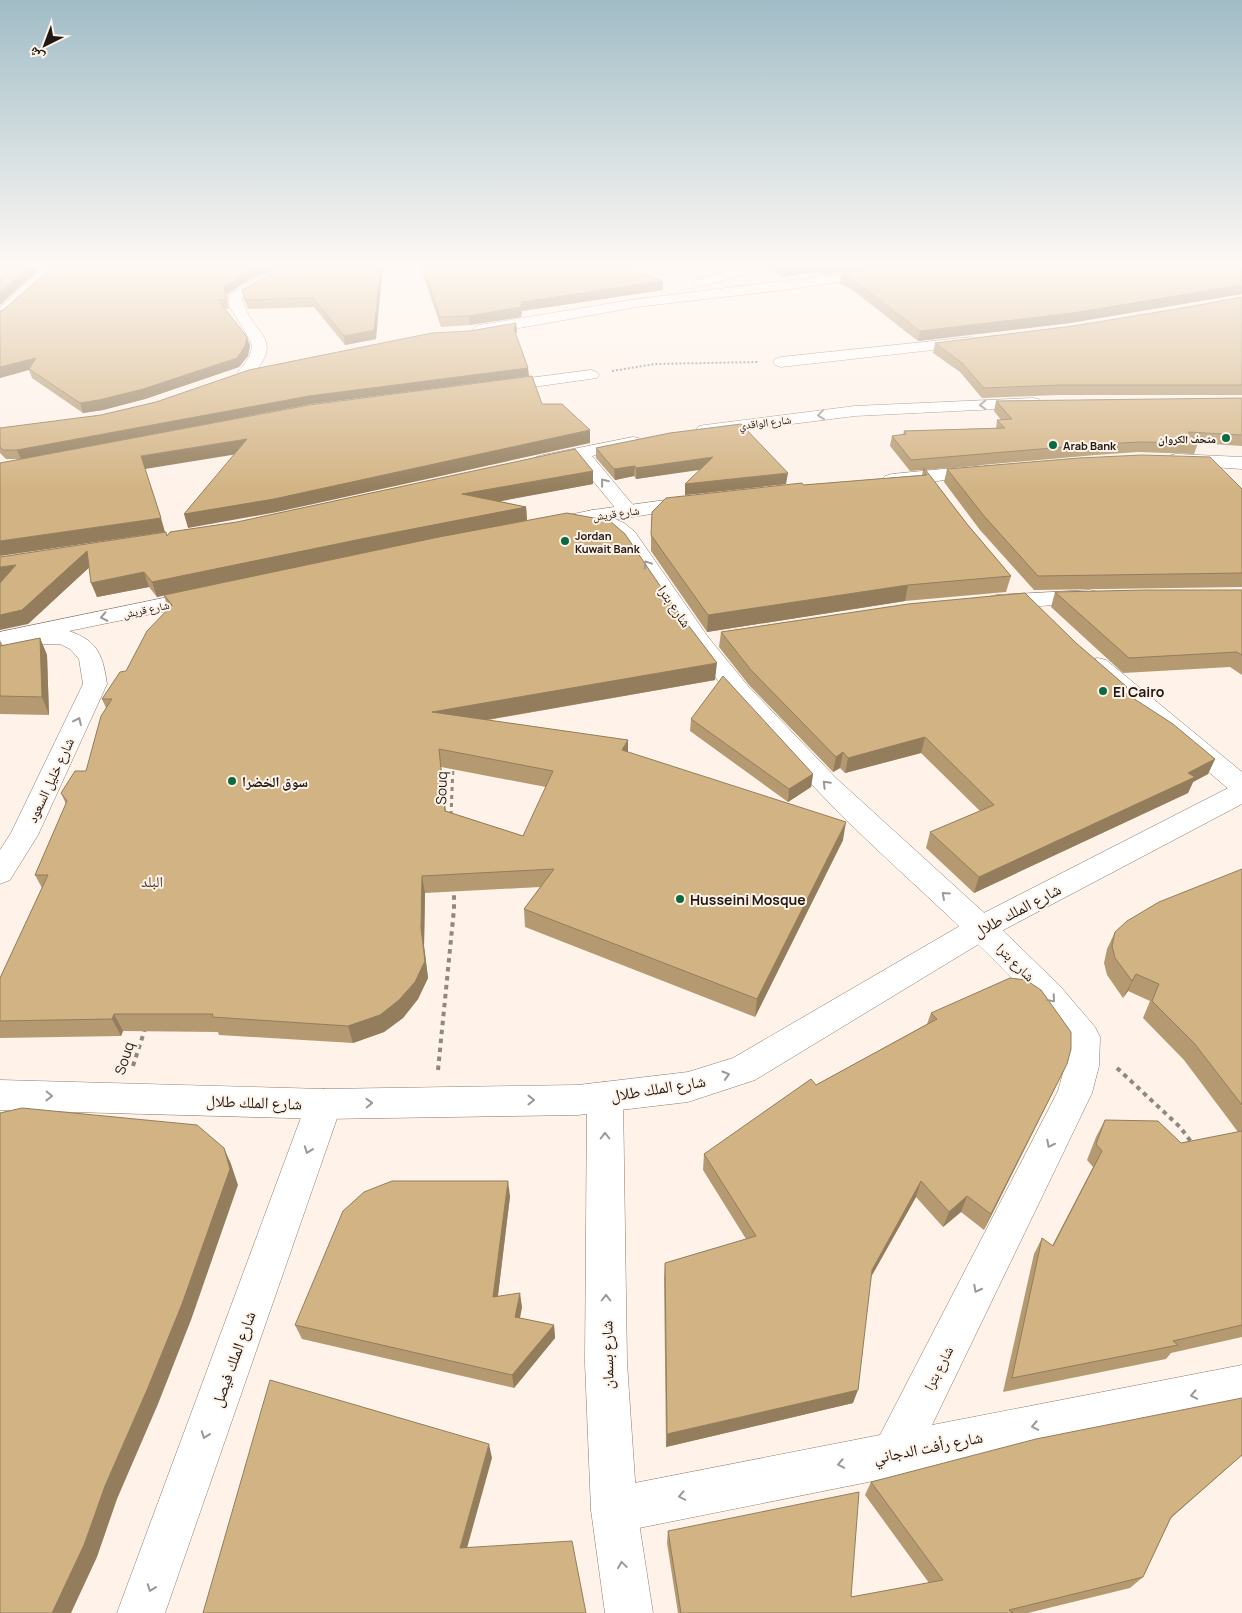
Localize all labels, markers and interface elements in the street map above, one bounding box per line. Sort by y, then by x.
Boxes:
north arrow [20,20,70,70]
text: ش [24,43,48,67]
one-way arrow [979,400,987,410]
one-way arrow [817,409,825,420]
street label: شارع الواقدي [738,411,792,434]
place label: متحف الكروان [1158,431,1216,447]
marker: متحف الكروان [1220,432,1232,444]
place label: Arab Bank [1063,438,1117,453]
marker: Arab Bank [1047,439,1059,451]
one-way arrow [601,479,609,488]
street label: شارع قريش [592,502,640,524]
place label: Jordan Kuwait Bank [575,528,641,556]
marker: Jordan Kuwait Bank [559,535,571,547]
one-way arrow [644,560,653,569]
street label: شارع بترا [653,581,696,631]
street label: شارع قريش [121,597,171,621]
one-way arrow [100,611,109,622]
place label: El Cairo [1113,682,1165,701]
marker: El Cairo [1097,685,1109,697]
one-way arrow [72,717,82,726]
street label: شارع خليل السعود [22,734,79,826]
street label: Souq [431,771,451,805]
place label: سوق الخضرا [242,772,308,791]
marker: سوق الخضرا [226,775,238,787]
one-way arrow [823,781,832,790]
district label: البلد [141,871,163,892]
street label: شارع الملك طلال [969,878,1065,942]
place label: Husseini Mosque [690,890,806,909]
one-way arrow [942,892,951,901]
marker: Husseini Mosque [674,893,686,905]
street label: شارع بترا [992,939,1039,986]
one-way arrow [1047,994,1056,1003]
street label: Souq [110,1039,138,1077]
street label: شارع الملك طلال [609,1070,707,1106]
one-way arrow [721,1071,730,1081]
street label: شارع الملك طلال [206,1089,302,1115]
one-way arrow [45,1091,53,1101]
one-way arrow [528,1095,535,1105]
one-way arrow [365,1097,373,1108]
one-way arrow [600,1131,610,1139]
one-way arrow [1046,1139,1056,1148]
one-way arrow [304,1145,314,1154]
one-way arrow [973,1284,983,1293]
one-way arrow [601,1294,611,1302]
street label: شارع الملك فيصل [205,1308,261,1410]
street label: شارع بسمان [595,1320,619,1390]
street label: شارع بترا [919,1343,958,1394]
one-way arrow [1190,1389,1199,1400]
one-way arrow [1030,1420,1039,1431]
street label: شارع رأفت الدجاني [871,1426,985,1470]
one-way arrow [201,1430,211,1438]
one-way arrow [836,1458,845,1469]
one-way arrow [677,1491,686,1501]
one-way arrow [617,1560,628,1568]
one-way arrow [147,1583,157,1591]

